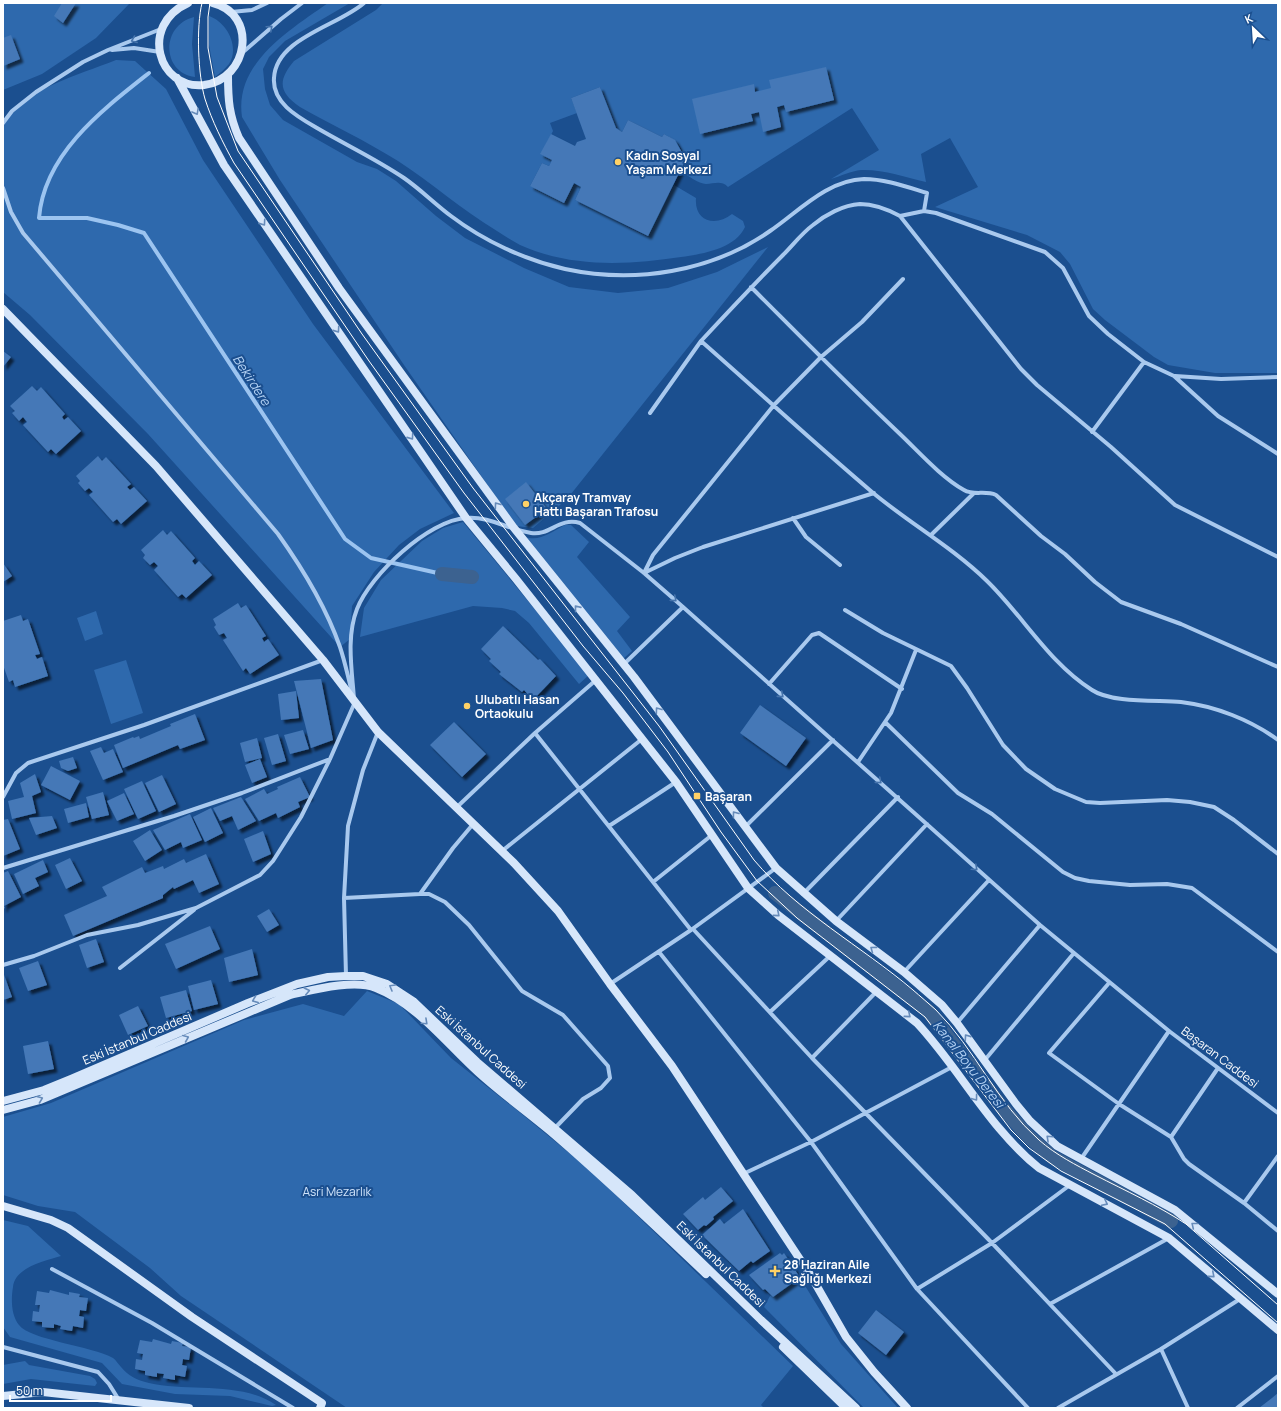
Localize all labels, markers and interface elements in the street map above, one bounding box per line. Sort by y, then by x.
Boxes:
north arrow [1233,8,1273,48]
text: K [1242,10,1256,27]
one-way arrow [266,25,273,32]
one-way arrow [131,35,138,43]
one-way arrow [192,108,199,115]
place label: Kadın Sosyal Yaşam Merkezi [626,147,712,178]
marker: Kadın Sosyal Yaşam Merkezi [613,157,623,167]
one-way arrow [258,219,266,226]
one-way arrow [332,326,340,333]
water label: Bekirdere [229,351,276,410]
one-way arrow [406,433,414,440]
place label: Akçaray Tramvay Hattı Başaran Trafosu [534,489,658,520]
marker: Akçaray Tramvay Hattı Başaran Trafosu [521,499,531,509]
one-way arrow [495,503,502,510]
one-way arrow [669,594,677,602]
one-way arrow [575,605,582,612]
one-way arrow [776,690,784,698]
place label: Ulubatlı Hasan Ortaokulu [475,691,560,722]
marker: Ulubatlı Hasan Ortaokulu [462,701,472,711]
one-way arrow [656,707,663,714]
one-way arrow [874,776,882,783]
place label: Başaran [705,788,752,805]
marker: Başaran [692,791,702,801]
one-way arrow [733,812,740,819]
one-way arrow [971,863,978,870]
one-way arrow [773,909,780,916]
one-way arrow [870,947,877,954]
one-way arrow [389,984,396,991]
one-way arrow [304,988,310,996]
one-way arrow [251,996,258,1004]
street label: Eski İstanbul Caddesi [432,1002,530,1092]
street label: Eski İstanbul Caddesi [80,1007,194,1069]
one-way arrow [903,1011,911,1018]
one-way arrow [420,1017,428,1025]
water label: Kanal Boyu Deresi [929,1017,1010,1113]
street label: Başaran Caddesi [1178,1022,1262,1092]
one-way arrow [964,1034,972,1041]
one-way arrow [182,1035,189,1043]
one-way arrow [970,1093,977,1100]
one-way arrow [37,1096,44,1104]
one-way arrow [1046,1135,1053,1142]
park label: Asri Mezarlık [302,1183,373,1200]
one-way arrow [1100,1198,1108,1205]
street label: Eski İstanbul Caddesi [673,1217,769,1311]
one-way arrow [1191,1223,1198,1230]
place label: 28 Haziran Aile Sağlığı Merkezi [784,1256,872,1287]
marker: 28 Haziran Aile Sağlığı Merkezi [769,1265,781,1277]
one-way arrow [1207,1270,1215,1277]
scale bar [10,1377,111,1403]
text: 50 m [16,1382,43,1399]

